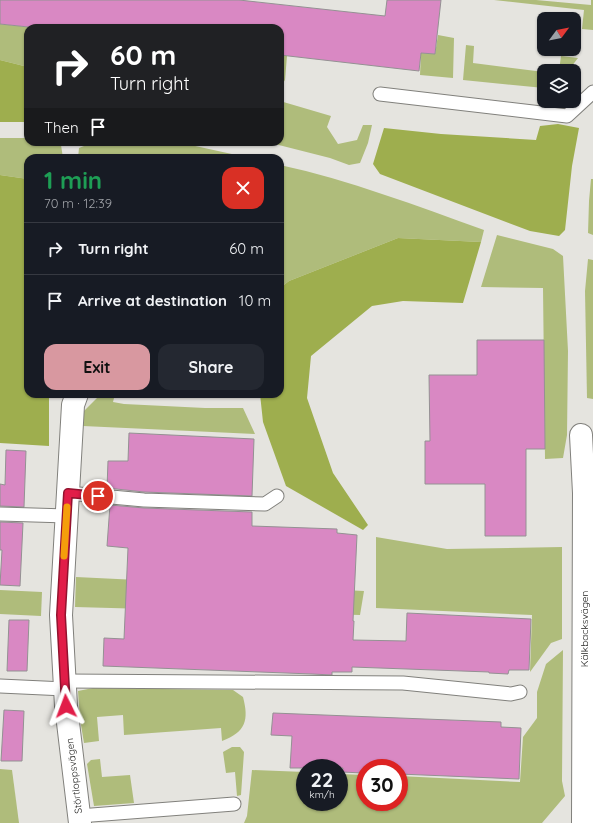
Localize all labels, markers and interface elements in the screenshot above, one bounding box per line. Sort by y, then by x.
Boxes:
north arrow [537,12,581,56]
map controls [537,12,581,108]
text: 60 m [110,37,176,72]
icon: right [44,40,96,92]
button: layers [537,64,581,108]
text: Turn right [110,72,190,95]
icon: arrive [87,116,109,138]
text: Then [44,118,79,137]
text: 1 min [44,165,102,195]
button: close [222,167,264,209]
text: 70 m · 12:39 [44,195,112,211]
icon: right [44,238,66,260]
text: Turn right [78,239,149,258]
text: 60 m [229,239,264,258]
icon: arrive [44,290,66,312]
text: Arrive at destination [78,291,227,310]
text: 10 m [239,291,271,310]
button: Exit [44,344,150,390]
button: Share [158,344,264,390]
pin [81,479,115,513]
icon: arrive [87,485,109,507]
street label: Kälkbacksvägen [578,591,591,667]
position arrow [45,685,87,727]
street label: Störtloppsvägen [63,737,85,815]
speed limit sign: 30 [356,759,408,811]
text: 22 [311,767,333,792]
text: km/h [309,788,335,801]

